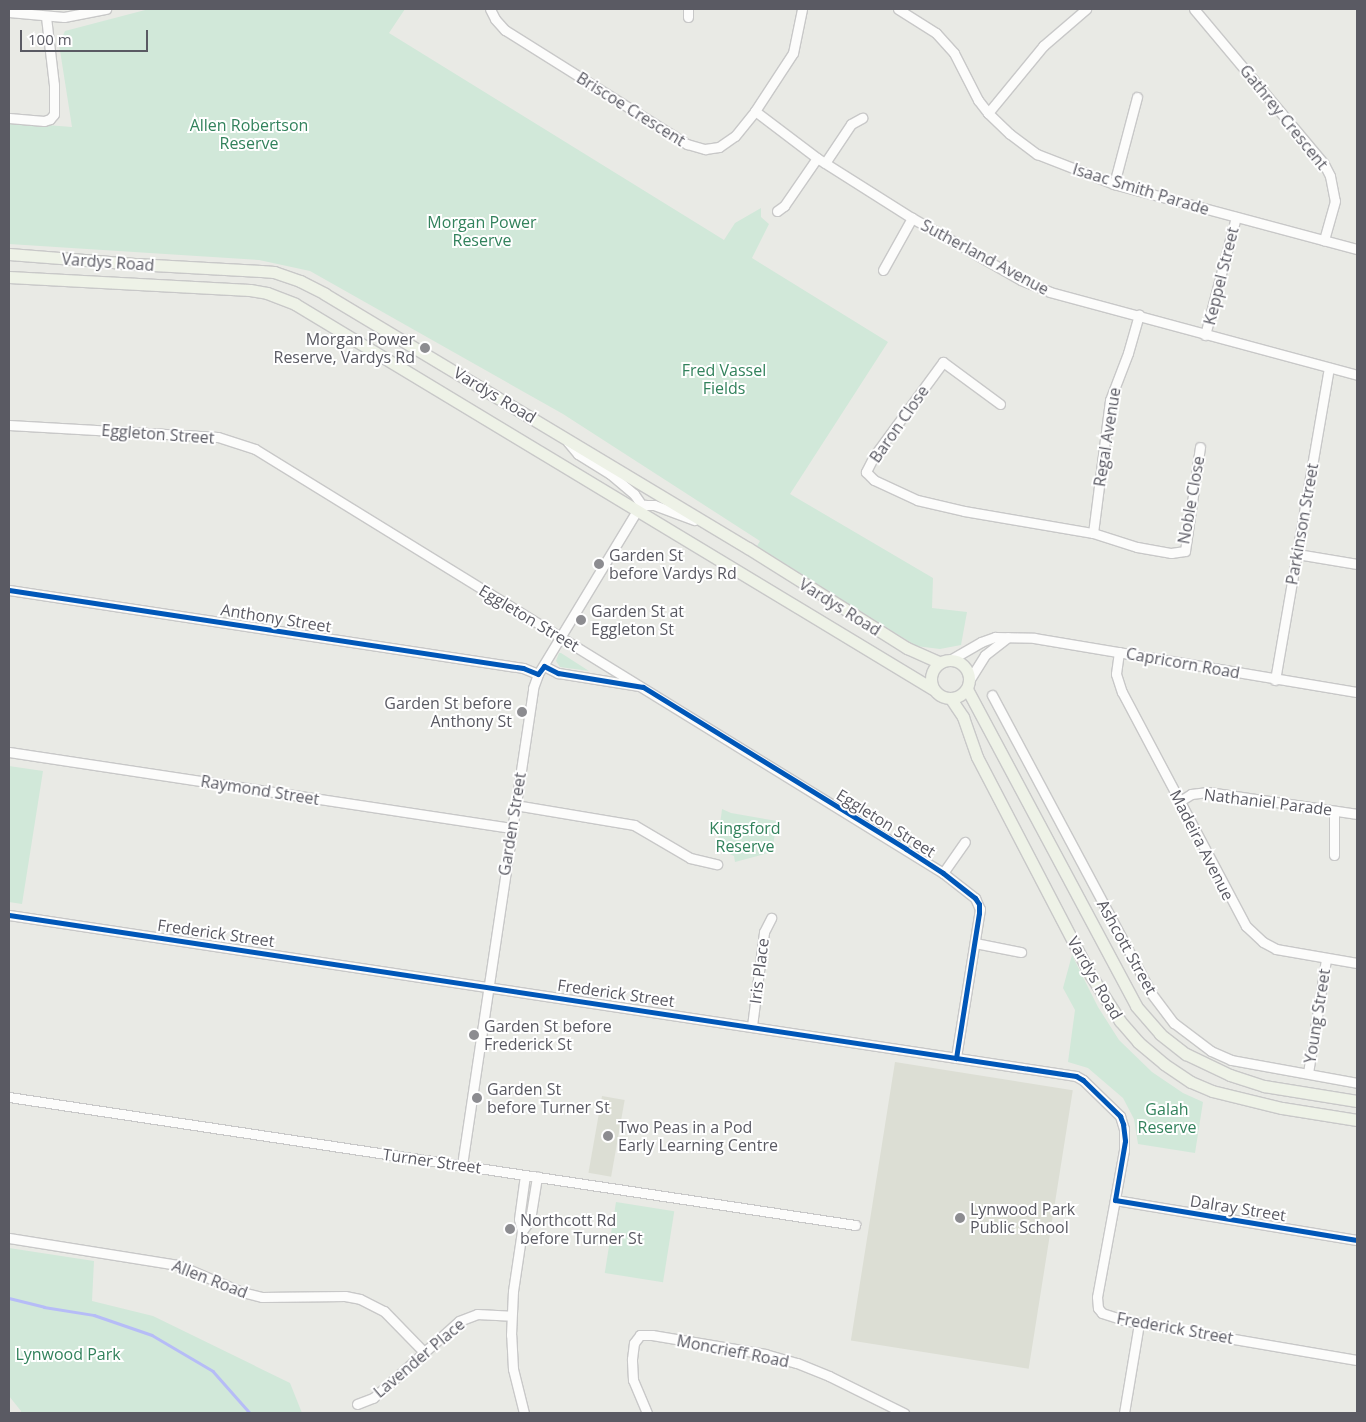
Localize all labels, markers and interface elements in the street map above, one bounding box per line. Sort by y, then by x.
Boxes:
scale bar [22,20,150,52]
text: 100 m [28,29,72,49]
street label: Gathrey Crescent [1236,61,1332,173]
street label: Briscoe Crescent [573,68,689,150]
park label: Allen Robertson Reserve [190,115,308,153]
street label: Isaac Smith Parade [1070,159,1212,219]
park label: Morgan Power Reserve [427,212,537,250]
street label: Sutherland Avenue [918,215,1052,299]
street label: Keppel Street [1200,225,1242,327]
street label: Vardys Road [61,249,155,275]
place label: Morgan Power Reserve, Vardys Rd [274,329,415,367]
marker: Morgan Power Reserve, Vardys Rd [419,342,431,354]
park label: Fred Vassel Fields [682,360,766,398]
street label: Vardys Road [450,363,540,427]
street label: Baron Close [865,382,933,466]
street label: Regal Avenue [1090,386,1124,488]
street label: Eggleton Street [101,420,215,448]
street label: Noble Close [1174,455,1208,545]
street label: Parkinson Street [1282,462,1322,586]
place label: Garden St before Vardys Rd [609,545,737,583]
marker: Garden St before Vardys Rd [593,558,605,570]
street label: Vardys Road [796,574,884,640]
street label: Eggleton Street [476,581,582,655]
street label: Anthony Street [219,600,333,636]
place label: Garden St at Eggleton St [591,601,684,639]
marker: Garden St at Eggleton St [575,614,587,626]
street label: Capricorn Road [1125,644,1241,682]
place label: Garden St before Anthony St [384,693,512,731]
marker: Garden St before Anthony St [516,706,528,718]
street label: Raymond Street [199,771,321,809]
street label: Garden Street [494,771,530,877]
street label: Eggleton Street [833,785,939,861]
street label: Nathaniel Parade [1203,785,1333,819]
street label: Madeira Avenue [1166,787,1238,903]
park label: Kingsford Reserve [709,818,781,856]
street label: Ashcott Street [1093,896,1161,998]
street label: Frederick Street [156,915,276,951]
street label: Vardys Road [1064,933,1126,1023]
street label: Iris Place [745,937,773,1005]
street label: Young Street [1300,967,1334,1065]
street label: Frederick Street [556,975,676,1011]
place label: Garden St before Frederick St [484,1016,612,1054]
marker: Garden St before Frederick St [468,1029,480,1041]
place label: Garden St before Turner St [487,1079,610,1117]
marker: Garden St before Turner St [471,1092,483,1104]
park label: Galah Reserve [1138,1099,1196,1137]
place label: Two Peas in a Pod Early Learning Centre [618,1117,778,1155]
marker: Two Peas in a Pod Early Learning Centre [602,1130,614,1142]
street label: Turner Street [381,1145,483,1177]
street label: Dalray Street [1189,1191,1287,1225]
place label: Lynwood Park Public School [970,1199,1075,1237]
place label: Northcott Rd before Turner St [520,1210,643,1248]
marker: Lynwood Park Public School [954,1212,966,1224]
marker: Northcott Rd before Turner St [504,1223,516,1235]
street label: Allen Road [170,1256,250,1302]
street label: Frederick Street [1115,1308,1235,1348]
street label: Lavender Place [370,1314,468,1402]
street label: Moncrieff Road [675,1331,791,1371]
park label: Lynwood Park [15,1344,121,1364]

